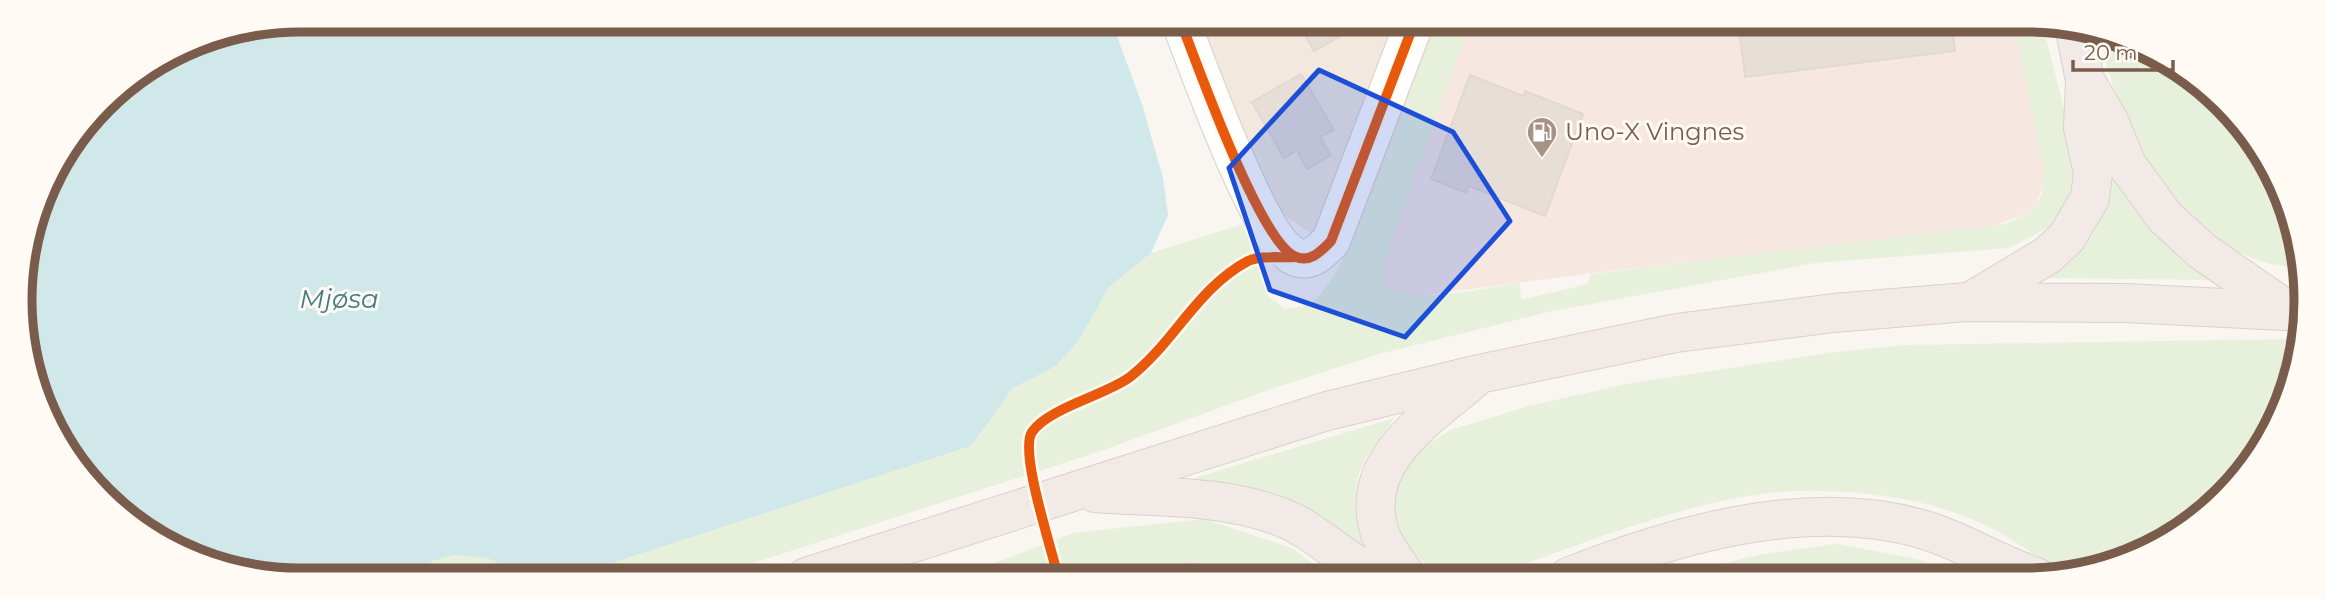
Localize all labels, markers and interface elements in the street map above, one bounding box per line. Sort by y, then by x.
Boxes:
scale bar [2073,28,2173,72]
text: 20 m [2084,40,2138,65]
fuel station icon: Uno-X Vingnes [1525,115,1559,159]
place label: Uno-X Vingnes [1565,117,1744,146]
water label: Mjøsa [299,283,379,315]

